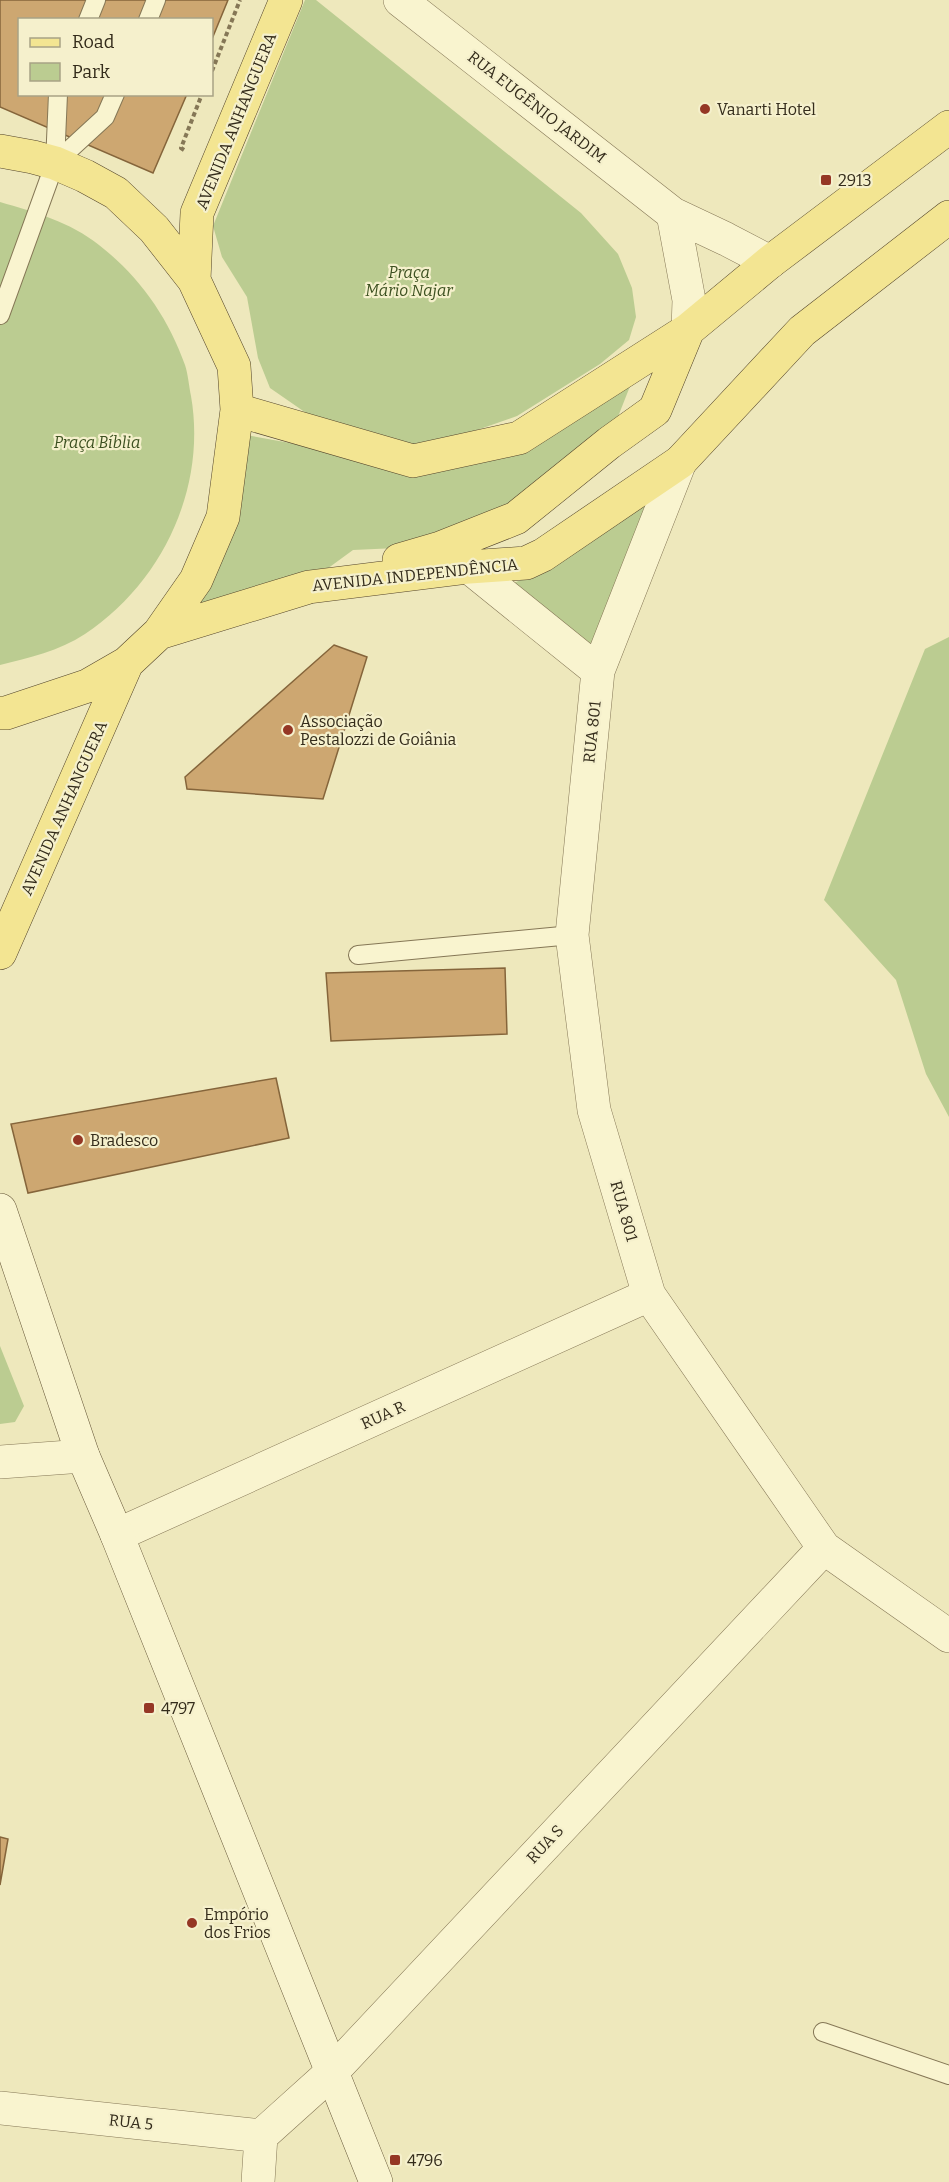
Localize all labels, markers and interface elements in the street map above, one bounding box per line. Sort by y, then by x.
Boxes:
legend [18,18,213,96]
street label: AVENIDA ANHANGUERA [192,29,280,212]
text: Road [72,31,115,53]
street label: RUA EUGÊNIO JARDIM [464,46,611,167]
text: Park [72,61,111,83]
place label: Vanarti Hotel [717,100,816,119]
marker: Vanarti Hotel [698,102,712,116]
place label: 2913 [838,171,872,190]
marker: 2913 [819,173,833,187]
park label: Praça Mário Najar [365,263,454,300]
park label: Praça Bíblia [54,433,140,452]
street label: AVENIDA INDEPENDÊNCIA [311,554,519,595]
street label: RUA 801 [579,700,605,764]
place label: Associação Pestalozzi de Goiânia [300,712,457,749]
street label: AVENIDA ANHANGUERA [17,717,111,898]
marker: Associação Pestalozzi de Goiânia [281,723,295,737]
place label: Bradesco [90,1131,158,1150]
marker: Bradesco [71,1133,85,1147]
street label: RUA 801 [606,1178,642,1244]
street label: RUA R [358,1397,409,1433]
place label: 4797 [161,1699,195,1718]
marker: 4797 [142,1701,156,1715]
street label: RUA S [523,1821,567,1867]
place label: Empório dos Frios [204,1905,271,1942]
marker: Empório dos Frios [185,1916,199,1930]
street label: RUA 5 [108,2110,154,2134]
place label: 4796 [407,2151,443,2170]
marker: 4796 [388,2153,402,2167]

